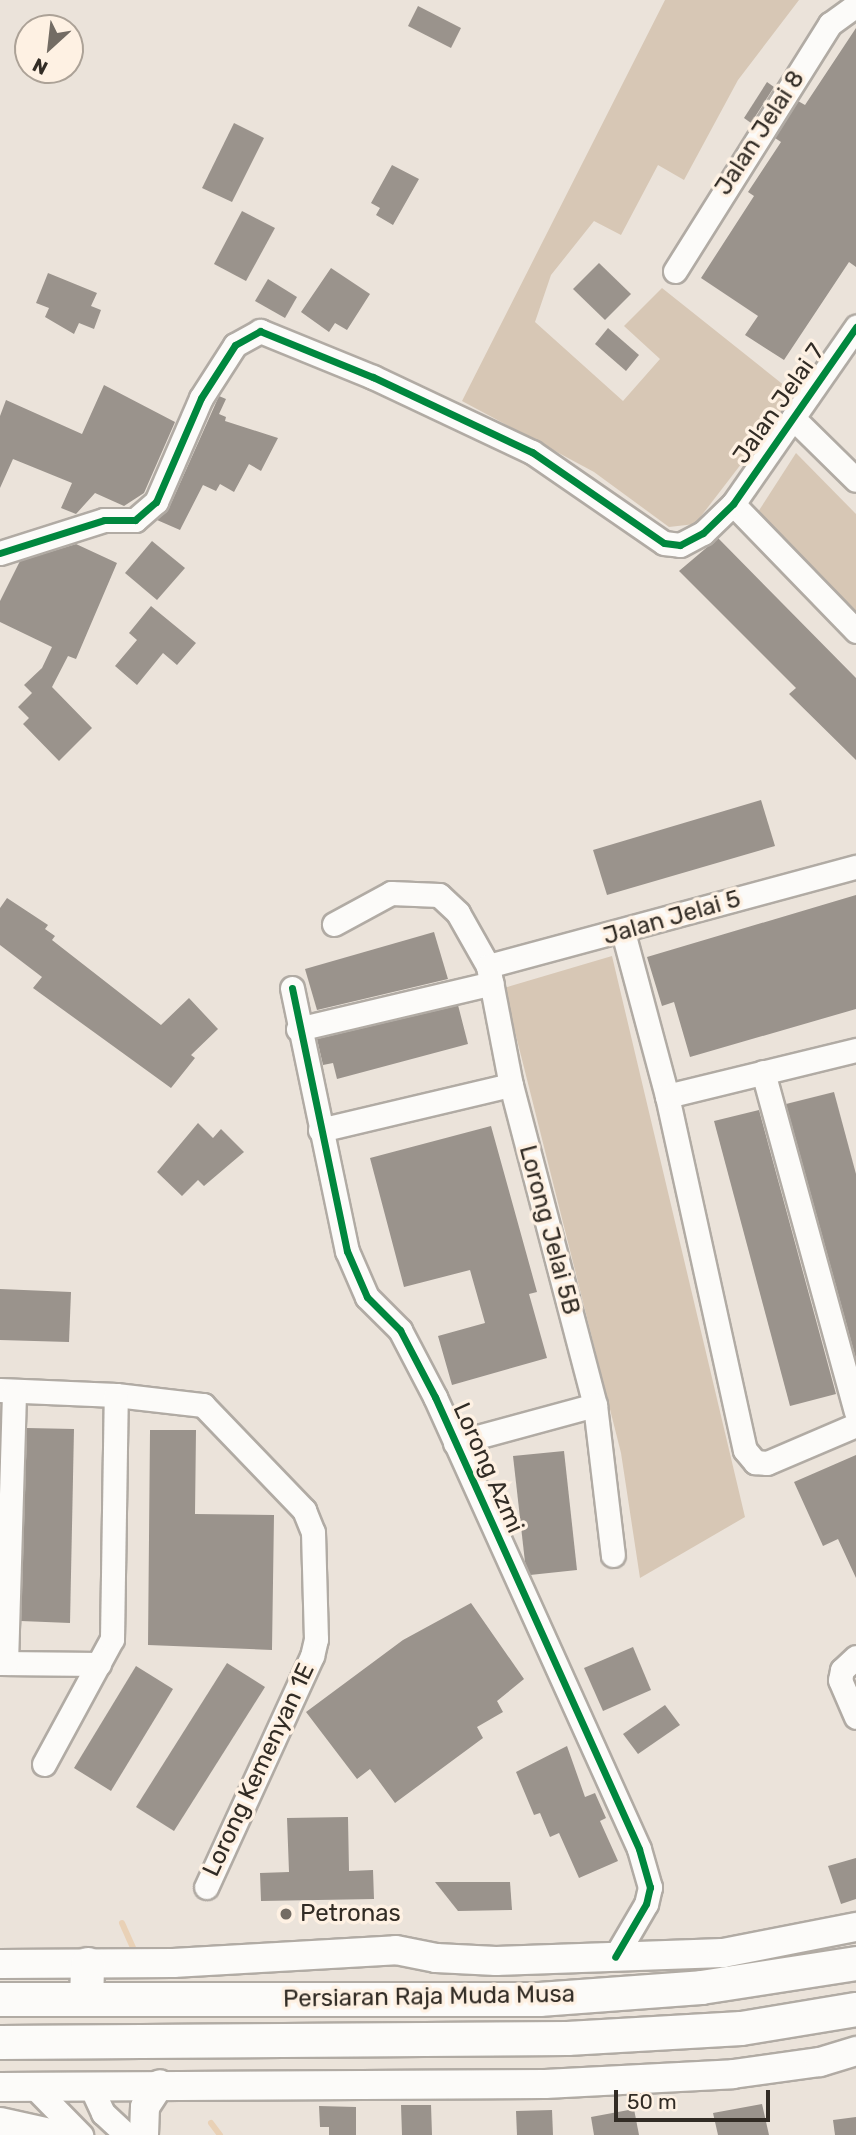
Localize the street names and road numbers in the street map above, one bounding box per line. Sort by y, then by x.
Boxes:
street label: Jalan Jelai 8 [709,65,811,201]
street label: Jalan Jelai 7 [727,339,831,469]
street label: Jalan Jelai 5 [600,885,744,951]
street label: Lorong Jelai 5B [513,1142,585,1318]
street label: Lorong Azmi [446,1398,530,1538]
street label: Lorong Kemenyan 1E [197,1659,321,1881]
street label: Persiaran Raja Muda Musa [283,1980,575,2014]

